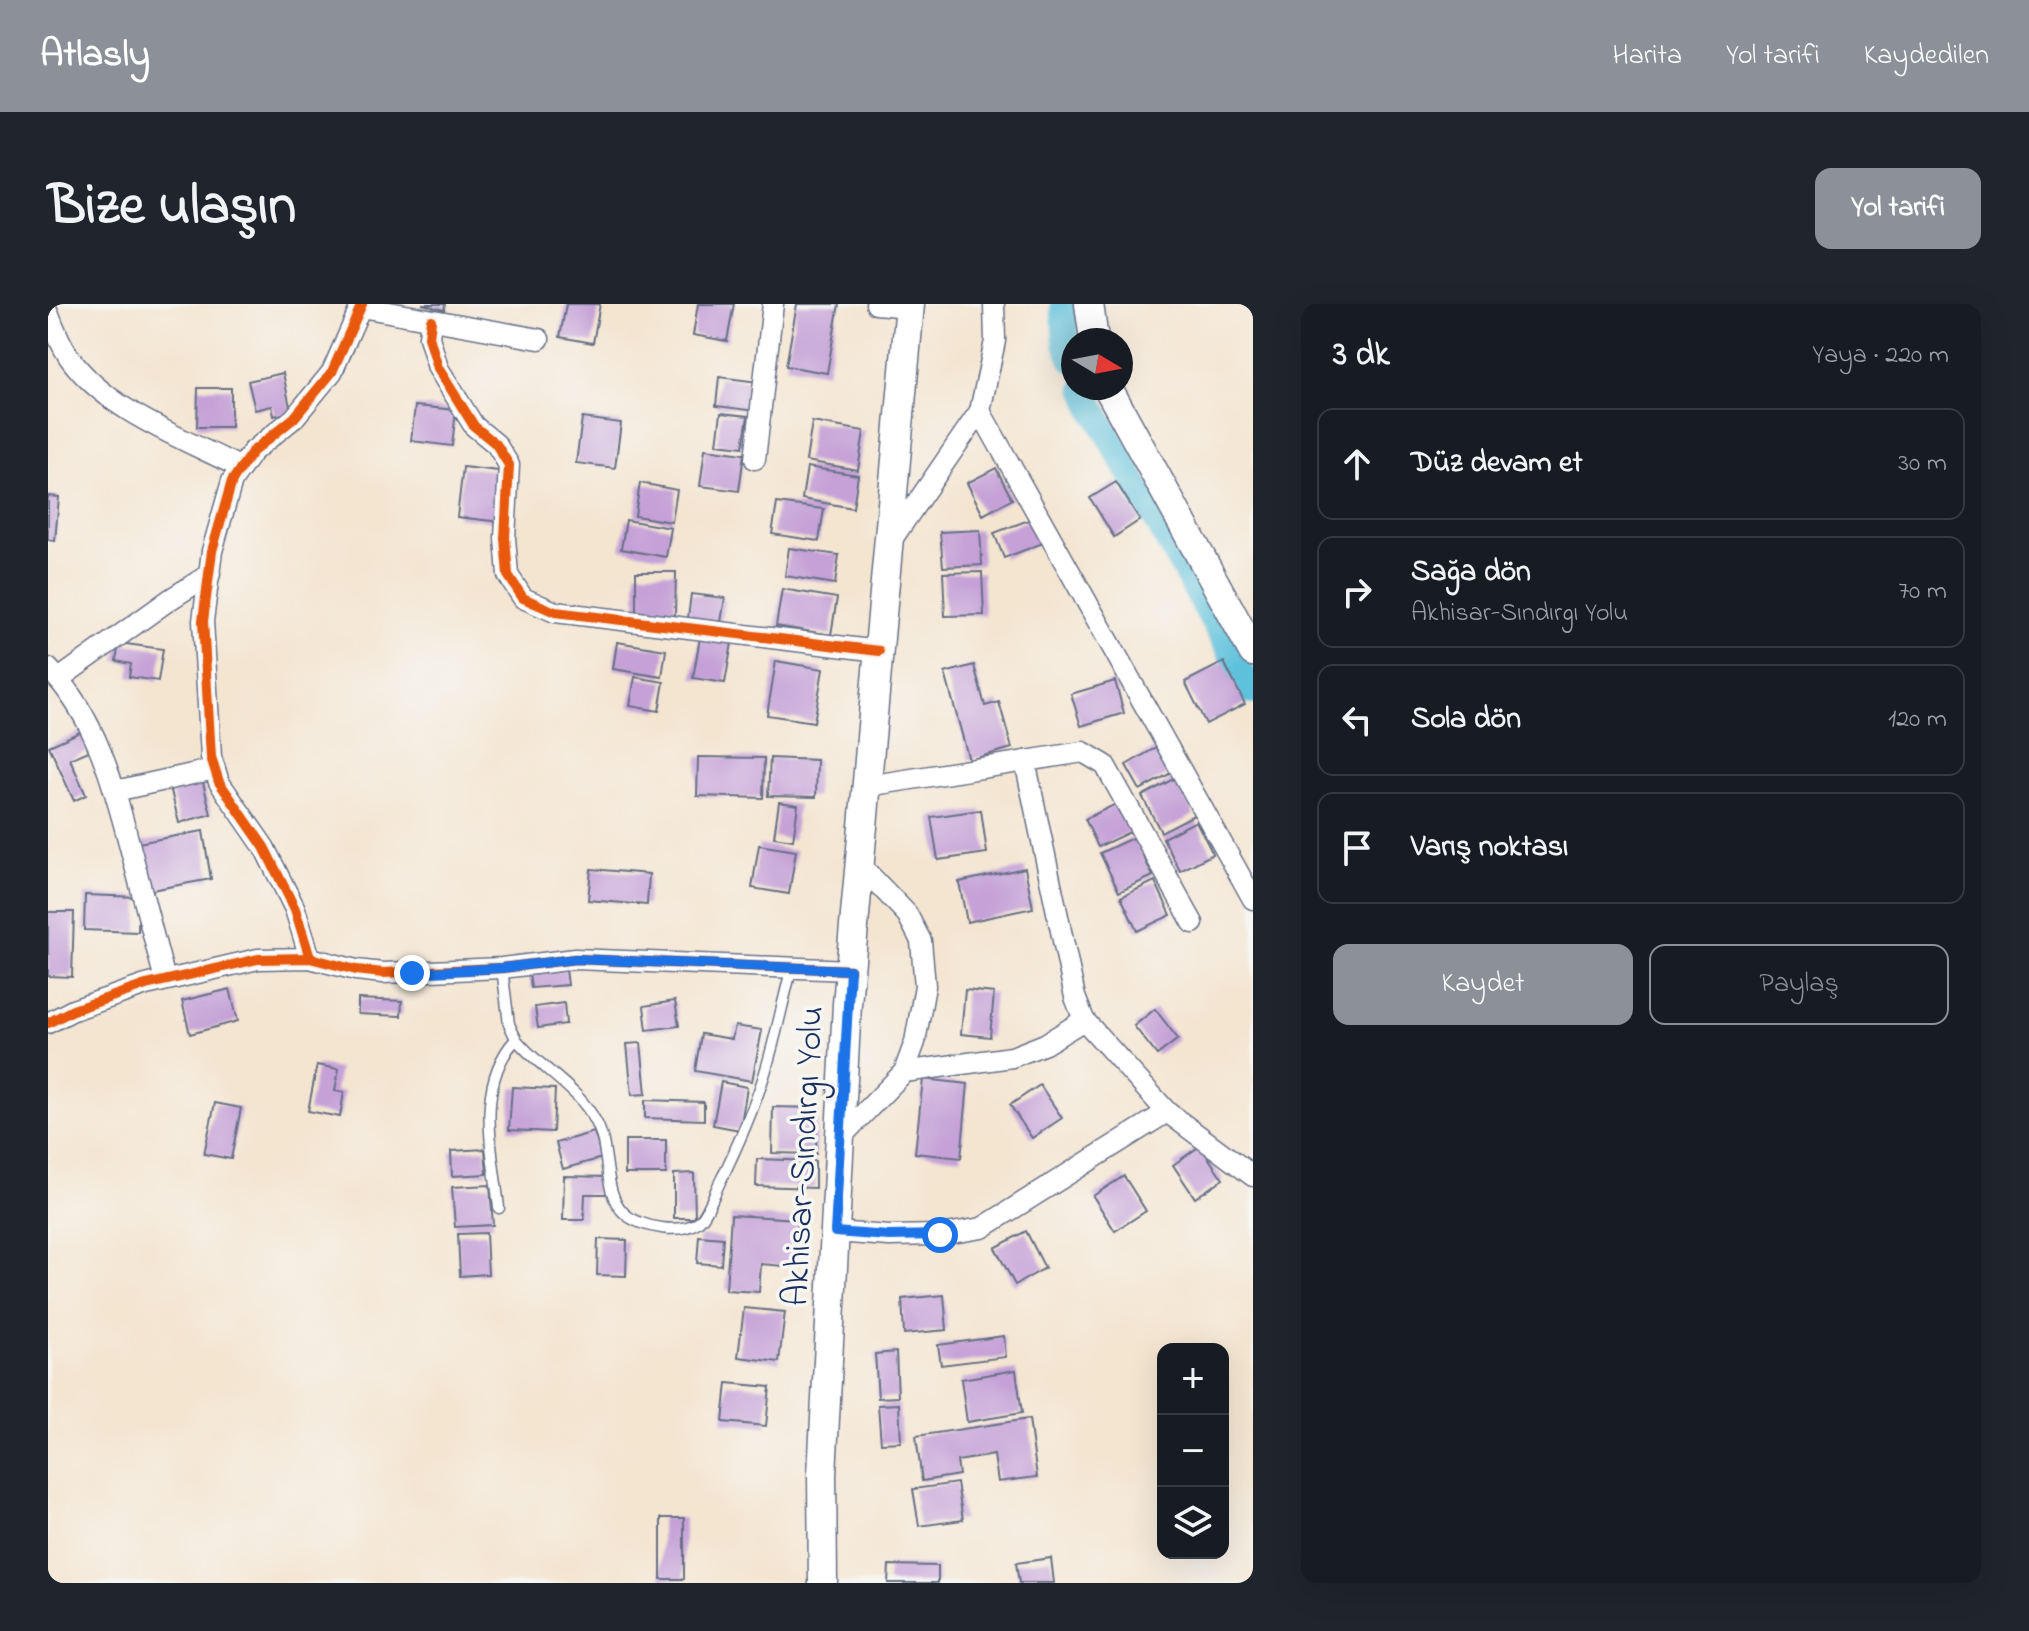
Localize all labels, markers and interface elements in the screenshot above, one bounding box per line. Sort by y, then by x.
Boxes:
text: Atlasly [40,28,150,84]
text: Harita [1612,36,1682,77]
text: Yol tarifi [1726,36,1820,77]
text: Kaydedilen [1864,36,1989,77]
text: Bize ulaşın [48,168,296,249]
button: Yol tarifi [1815,168,1981,249]
north arrow [1061,328,1133,400]
text: 3 dk [1333,331,1390,381]
text: Yaya · 220 m [1812,337,1949,375]
icon: ahead [1335,442,1379,486]
text: Düz devam et [1411,442,1583,486]
text: 30 m [1898,445,1947,483]
text: Sağa dön [1411,551,1531,595]
icon: right [1335,570,1379,614]
text: 70 m [1898,573,1947,611]
text: Akhisar-Sındırgı Yolu [1411,595,1628,633]
icon: left [1335,698,1379,742]
text: Sola dön [1411,698,1521,742]
text: 120 m [1888,701,1947,739]
icon: arrive [1335,826,1379,870]
text: Varış noktası [1411,826,1568,870]
button: Kaydet [1333,944,1633,1025]
button: Paylaş [1649,944,1949,1025]
route end [394,955,430,991]
street label: Akhisar-Sındırgı Yolu [771,1005,840,1308]
route start [922,1217,958,1253]
map controls [1157,1343,1229,1559]
button: + [1157,1343,1229,1415]
button: − [1157,1415,1229,1487]
button: layers [1157,1487,1229,1559]

